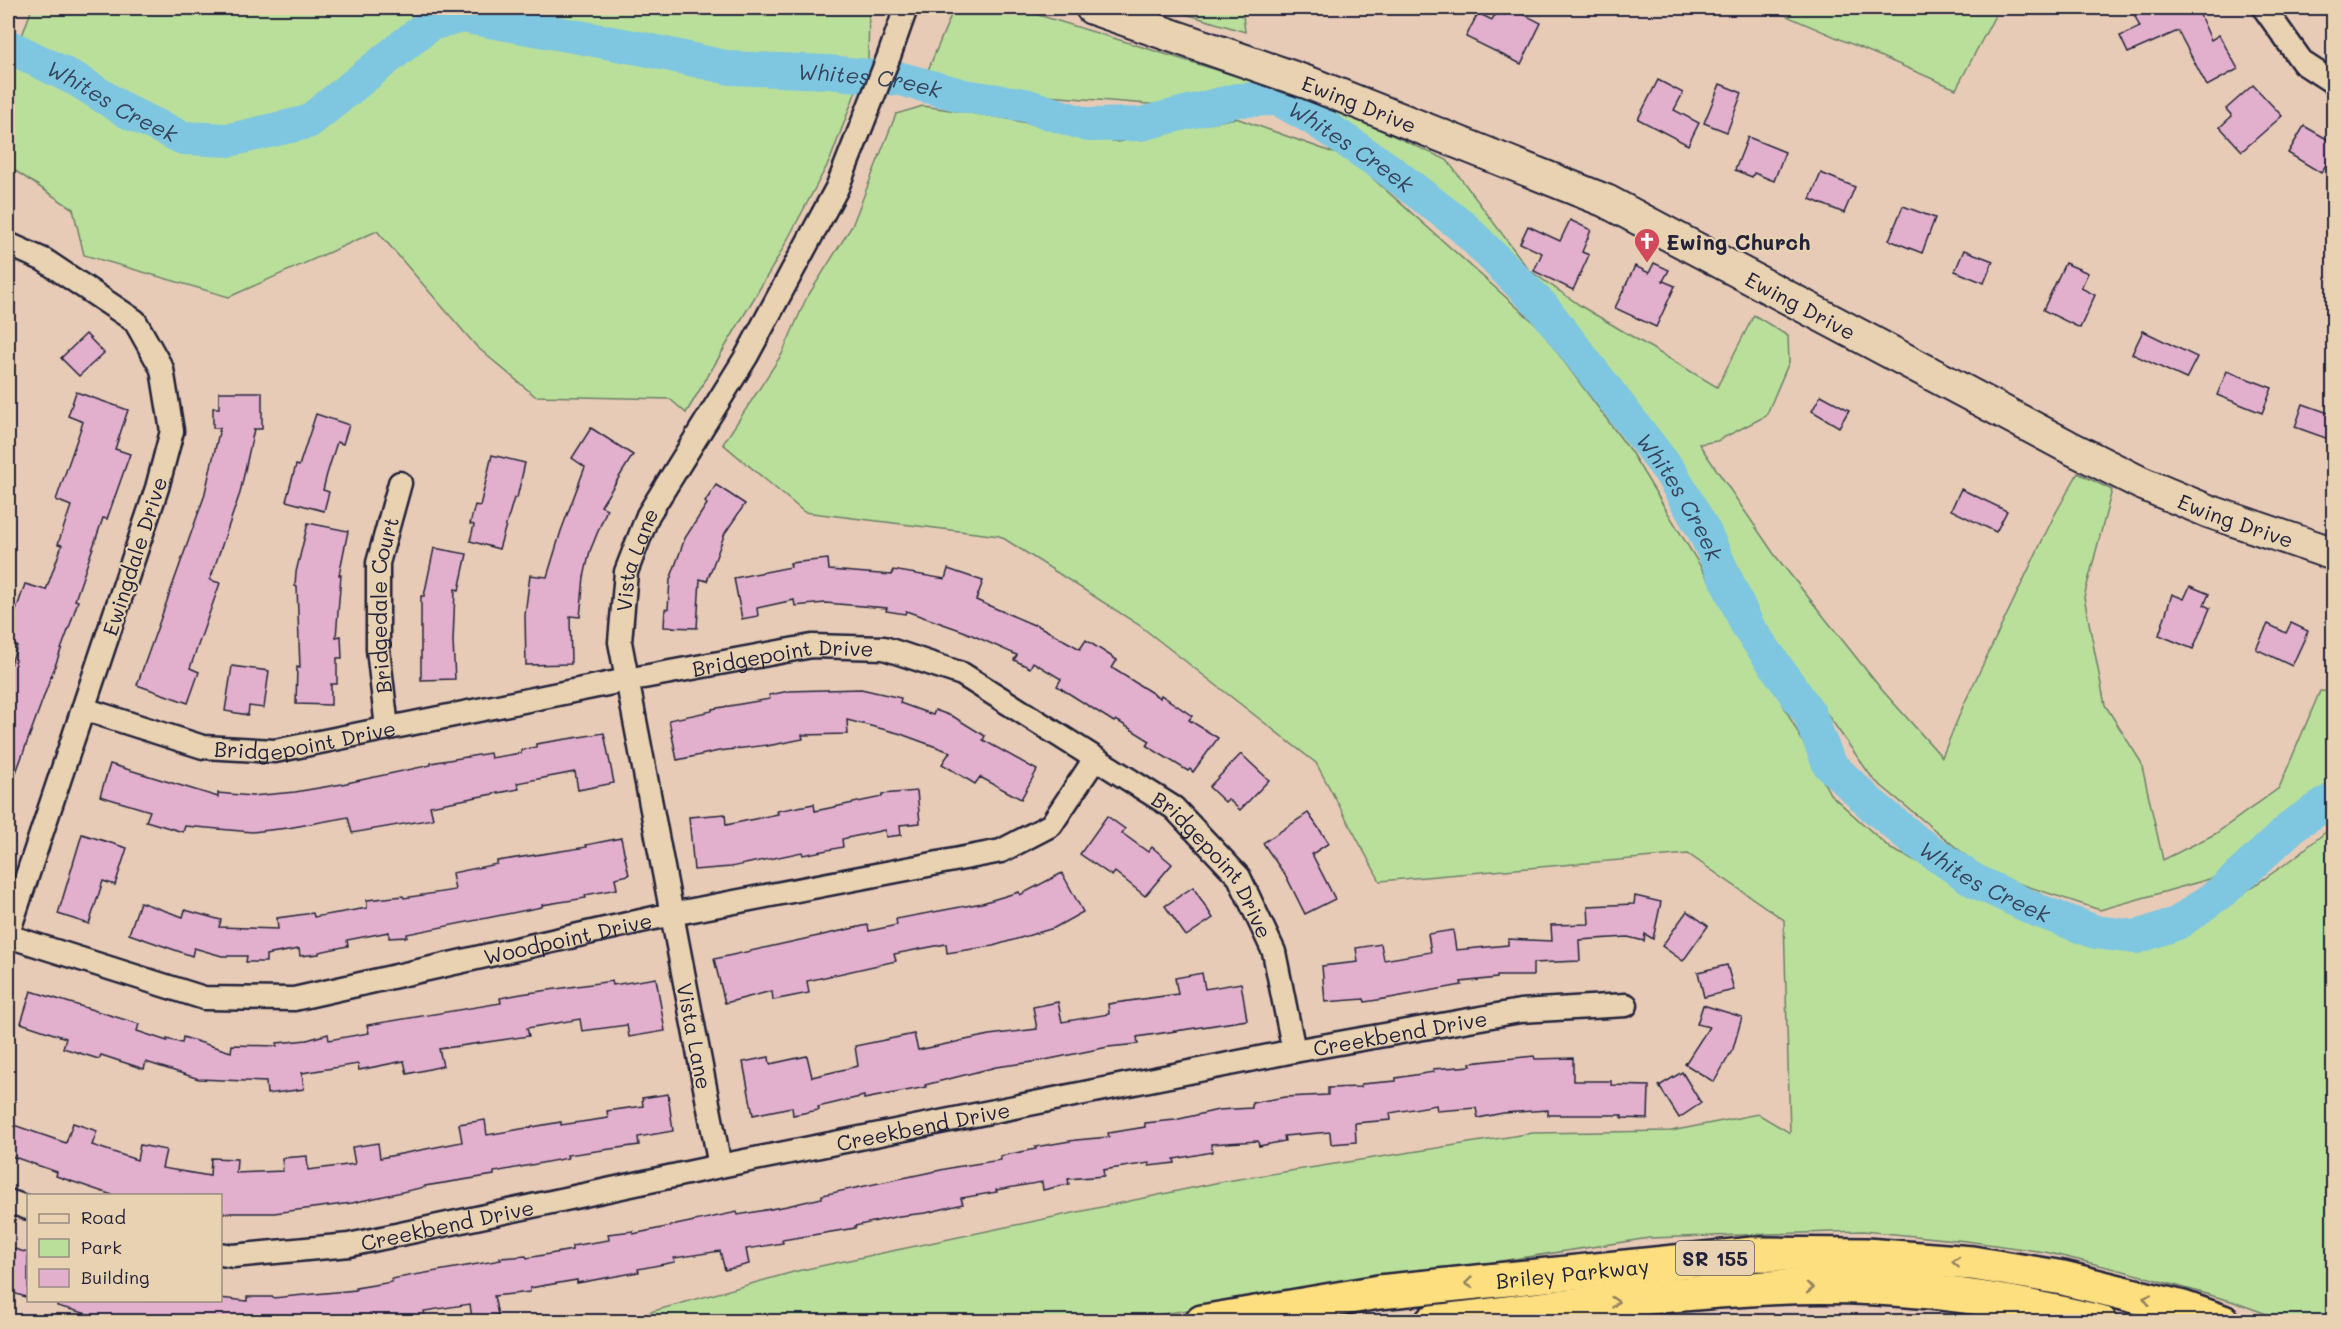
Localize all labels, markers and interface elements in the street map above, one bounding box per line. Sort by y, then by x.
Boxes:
water label: Whites Creek [42,53,184,149]
water label: Whites Creek [797,56,946,104]
street label: Ewing Drive [1299,68,1421,138]
water label: Whites Creek [1283,93,1421,199]
church icon: Ewing Church [1632,226,1662,264]
place label: Ewing Church [1666,228,1810,255]
street label: Ewing Drive [1741,264,1861,345]
water label: Whites Creek [1630,427,1731,566]
street label: Ewingdale Drive [96,473,172,639]
street label: Ewing Drive [2174,487,2297,553]
street label: Vista Lane [609,502,663,613]
street label: Bridgedale Court [365,513,404,695]
street label: Bridgepoint Drive [690,632,874,681]
street label: Bridgepoint Drive [214,713,398,765]
street label: Bridgepoint Drive [1147,784,1279,942]
water label: Whites Creek [1914,833,2055,929]
street label: Woodpoint Drive [481,905,654,969]
street label: Vista Lane [671,980,719,1092]
street label: Creekbend Drive [1311,1004,1489,1061]
street label: Creekbend Drive [834,1095,1012,1156]
street label: Creekbend Drive [358,1193,536,1256]
legend [27,1194,222,1302]
text: Road [81,1205,126,1229]
text: Park [81,1235,122,1259]
road number: SR 155 [1676,1241,1754,1275]
street label: Briley Parkway [1495,1251,1650,1294]
one-way arrow [1951,1255,1960,1268]
text: Building [81,1265,149,1289]
one-way arrow [1464,1276,1473,1288]
one-way arrow [1805,1282,1814,1294]
one-way arrow [2142,1293,2152,1306]
one-way arrow [1611,1296,1620,1309]

